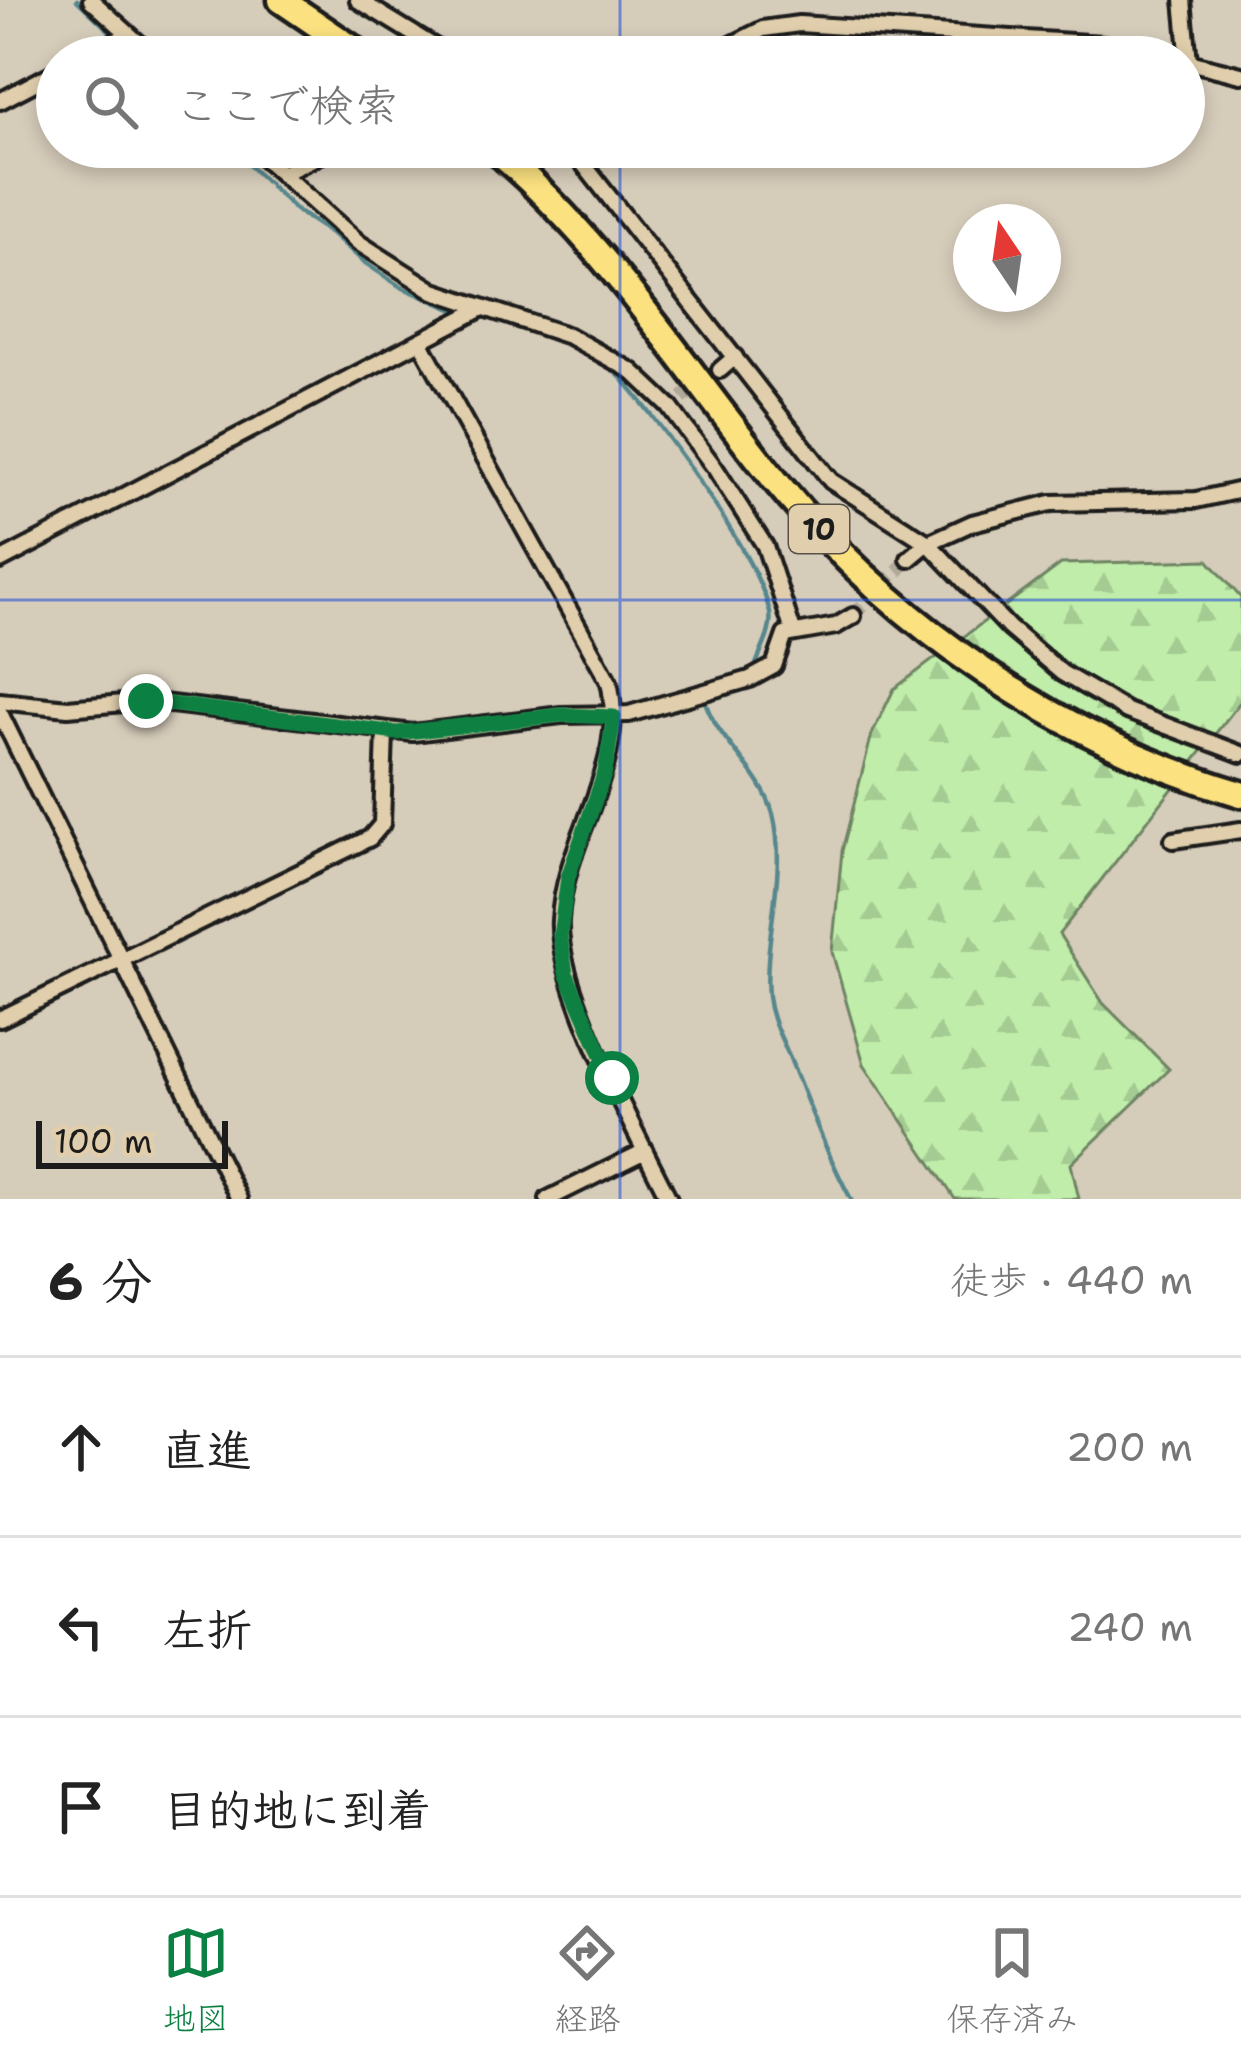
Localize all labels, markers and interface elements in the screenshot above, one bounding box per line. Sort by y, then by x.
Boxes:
search box [36,36,1205,168]
icon: search [78,69,144,135]
text: ここで検索 [174,75,399,135]
north arrow [953,204,1061,312]
road number: 10 [789,505,849,553]
route end [119,674,173,728]
route start [585,1051,639,1105]
scale bar [36,1115,228,1168]
text: 100 m [54,1119,153,1164]
text: 6 分 [48,1247,152,1315]
text: 徒歩 · 440 m [950,1254,1193,1306]
icon: ahead [48,1414,114,1480]
text: 直進 [162,1420,252,1480]
text: 200 m [1066,1421,1193,1473]
icon: left [48,1594,114,1660]
text: 左折 [162,1600,252,1660]
text: 240 m [1067,1601,1193,1653]
icon: arrive [48,1774,114,1840]
text: 目的地に到着 [162,1780,432,1840]
tab: 地図 [163,1920,229,2041]
tab: 経路 [554,1920,620,2041]
tab: 保存済み [946,1920,1078,2041]

